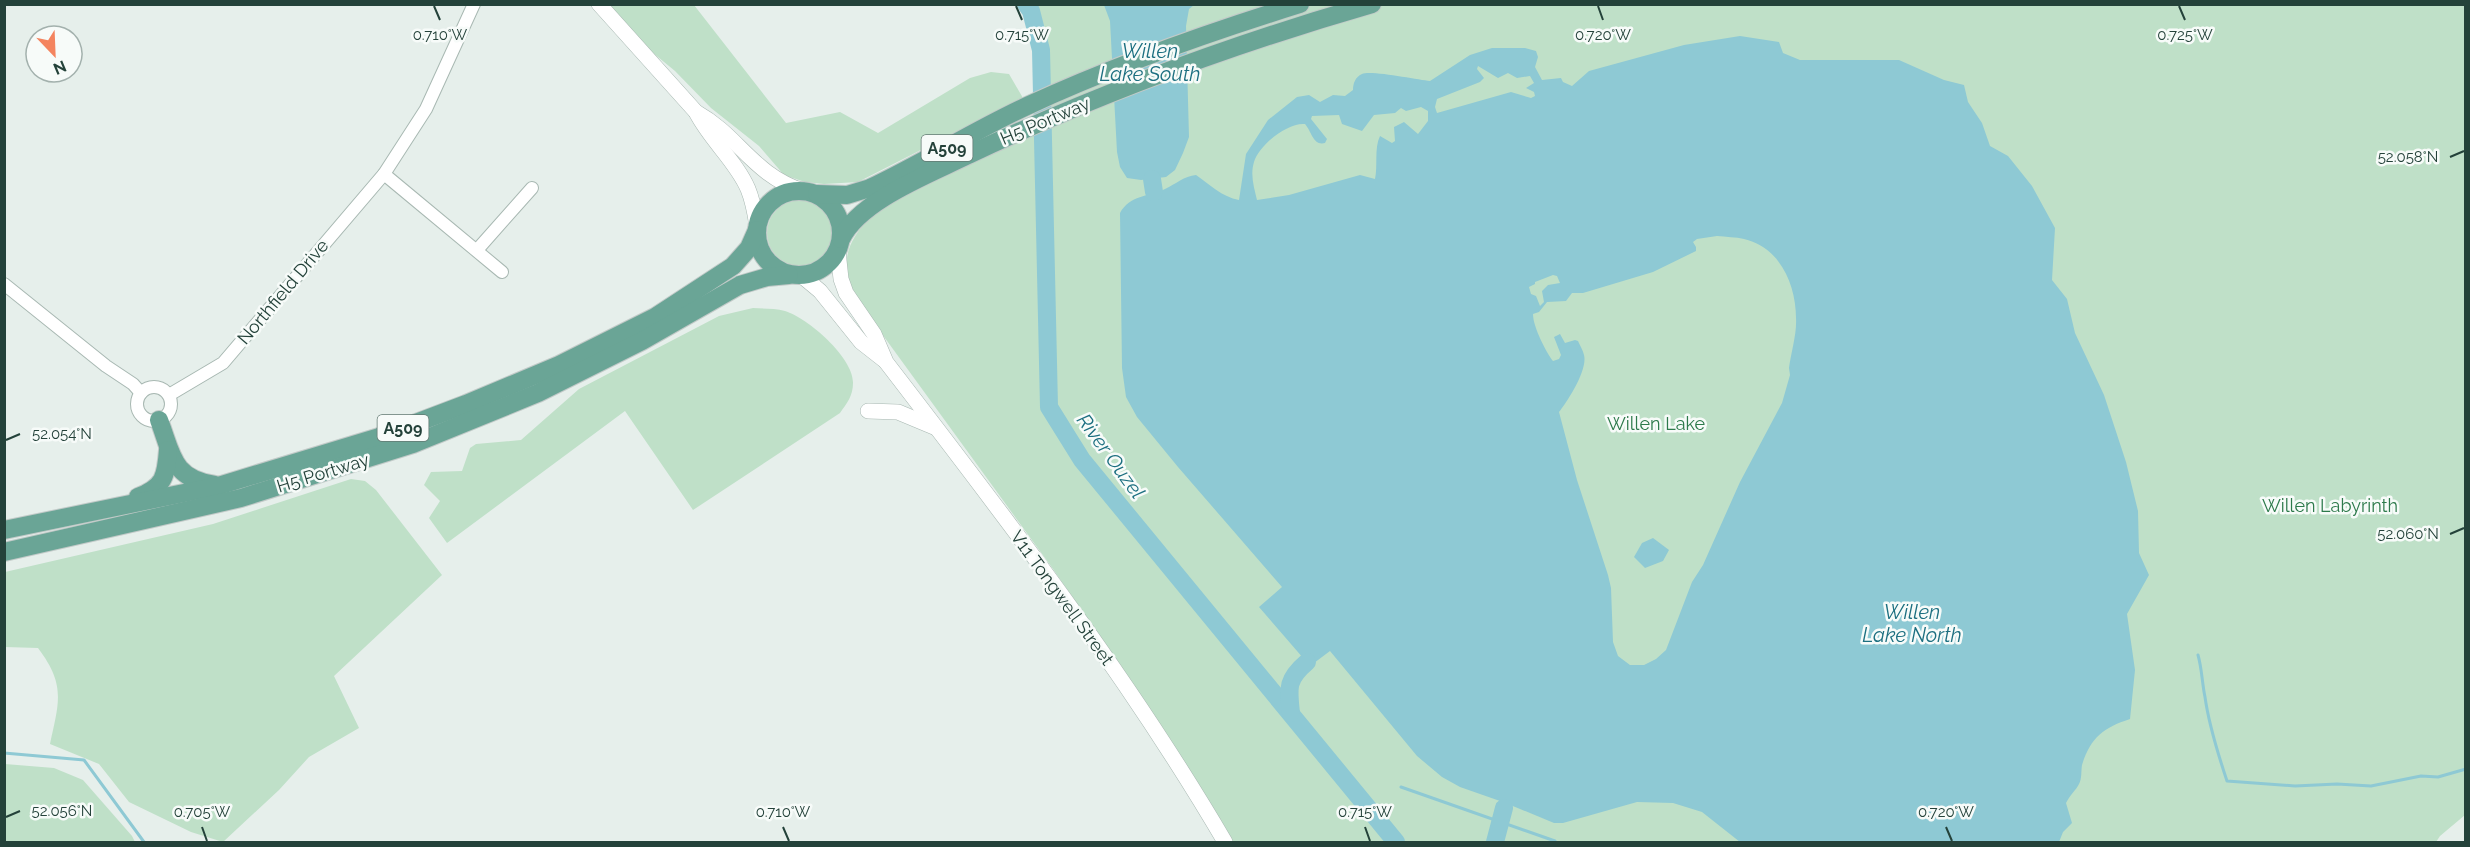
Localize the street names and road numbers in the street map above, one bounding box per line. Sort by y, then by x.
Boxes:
street label: H5 Portway [997,92,1093,149]
road number: A509 [922,135,972,161]
street label: Northfield Drive [233,235,333,348]
road number: A509 [378,415,428,441]
street label: H5 Portway [274,448,372,497]
street label: V11 Tongwell Street [1007,526,1118,669]

